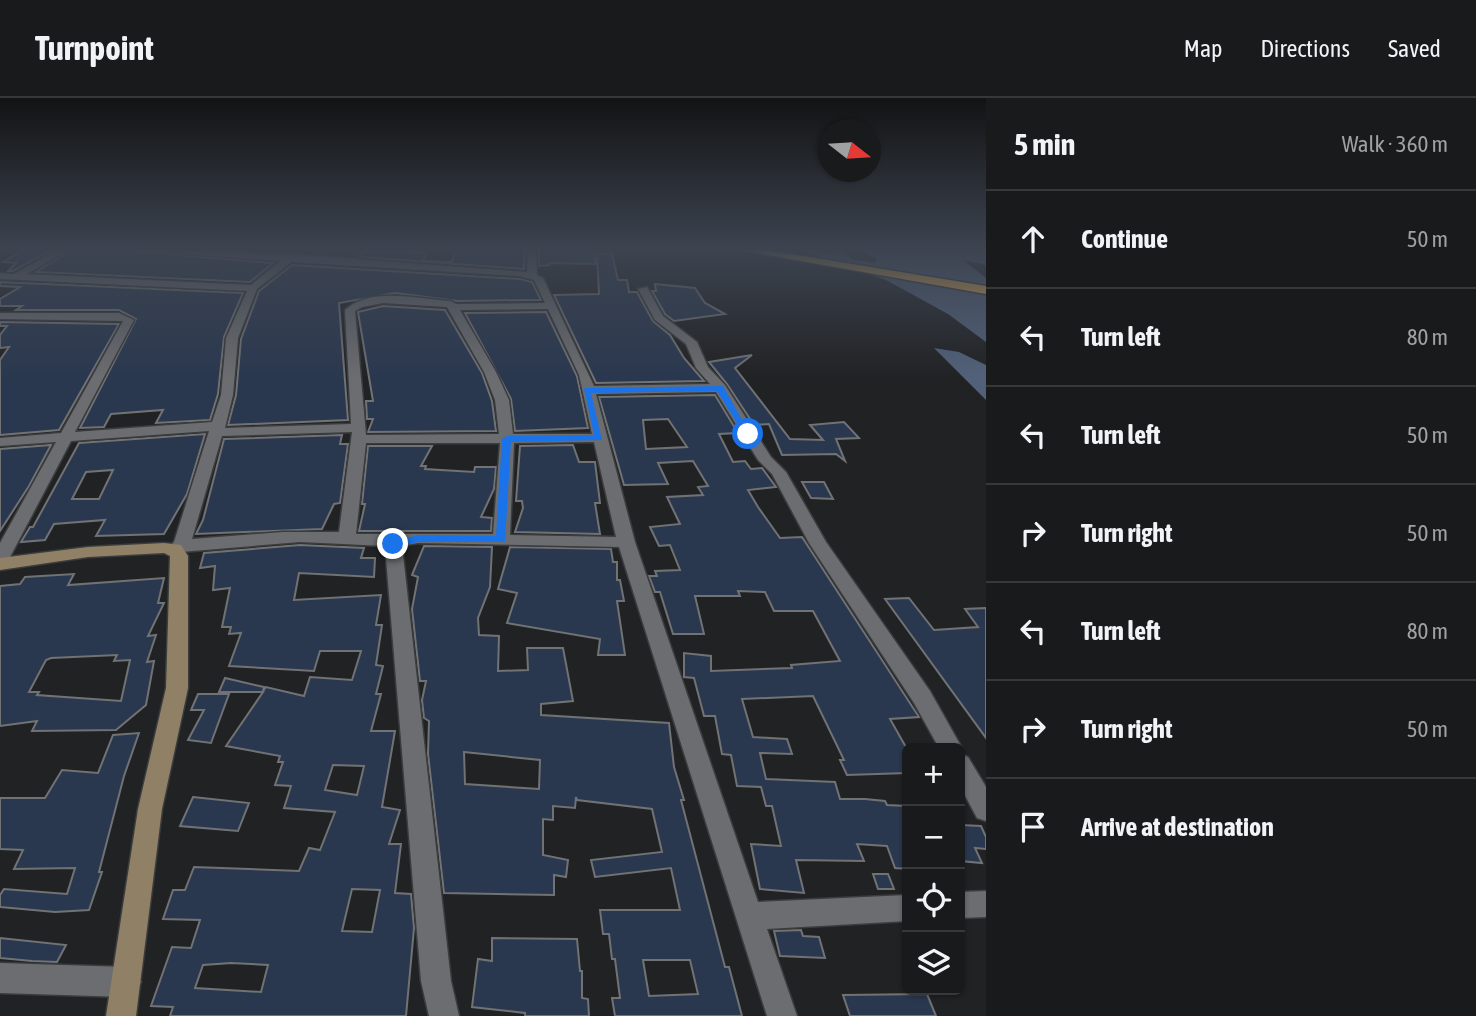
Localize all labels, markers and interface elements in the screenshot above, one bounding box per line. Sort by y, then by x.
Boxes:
text: Turnpoint [35,29,154,67]
text: Map [1184,35,1222,62]
text: Directions [1260,35,1350,62]
text: Saved [1388,35,1441,62]
north arrow [818,119,881,182]
text: 5 min [1014,127,1075,161]
text: Walk · 360 m [1342,131,1448,157]
icon: ahead [1014,220,1052,258]
text: Continue [1081,224,1168,254]
text: 50 m [1407,226,1448,252]
icon: left [1014,318,1052,356]
text: Turn left [1081,322,1161,352]
text: 80 m [1407,324,1448,350]
icon: left [1014,416,1052,454]
route start [732,418,763,449]
text: Turn left [1081,420,1161,450]
text: 50 m [1407,422,1448,448]
icon: right [1014,514,1052,552]
text: Turn right [1081,518,1172,548]
text: 50 m [1407,520,1448,546]
route end [377,528,408,559]
icon: left [1014,612,1052,650]
text: Turn left [1081,616,1161,646]
text: 80 m [1407,618,1448,644]
icon: right [1014,710,1052,748]
text: Turn right [1081,714,1172,744]
text: 50 m [1407,716,1448,742]
map controls [902,743,965,995]
button: + [902,743,965,806]
button: − [902,806,965,869]
icon: arrive [1014,808,1052,846]
text: Arrive at destination [1081,812,1274,842]
button: locate [902,869,965,932]
button: layers [902,932,965,995]

